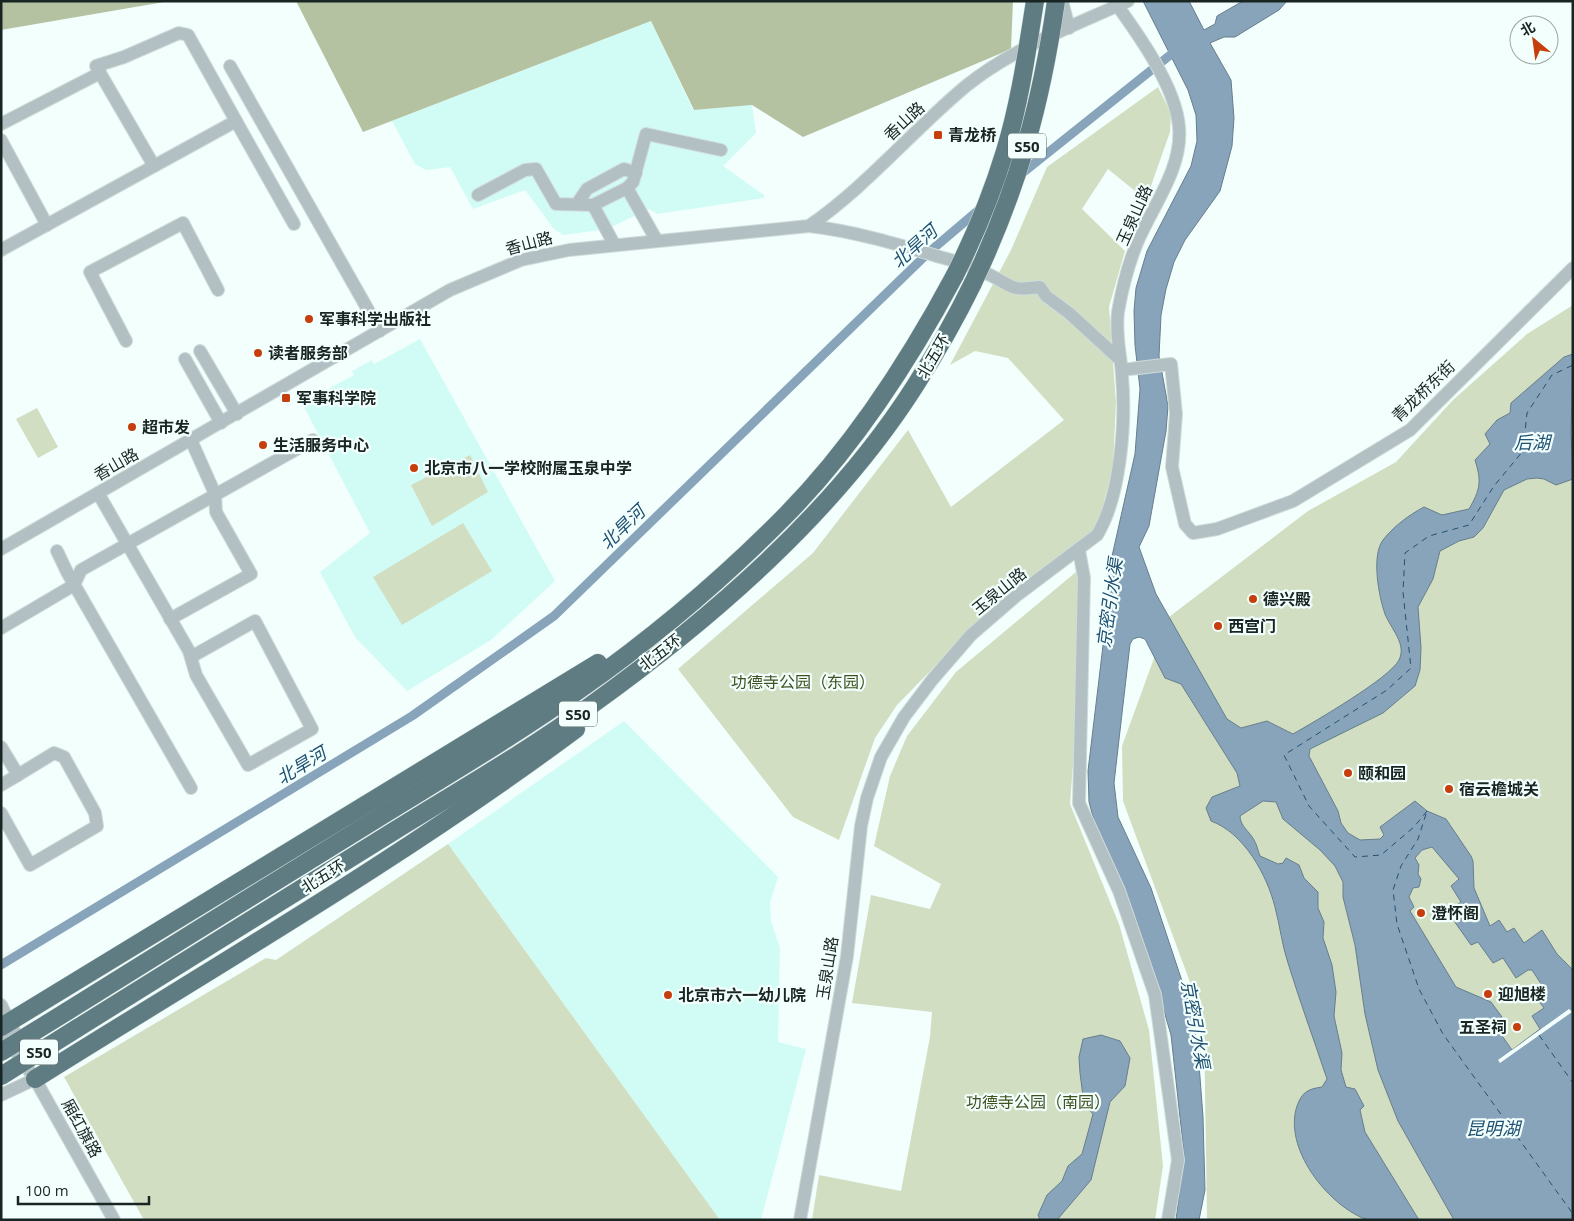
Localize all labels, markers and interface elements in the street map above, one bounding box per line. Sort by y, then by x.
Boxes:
north arrow [1509,15,1559,65]
text: 北 [1517,16,1538,40]
street label: 香山路 [879,97,929,145]
place label: 青龙桥 [948,124,997,146]
marker: 青龙桥 [932,129,944,141]
road number: S50 [1008,134,1046,158]
street label: 玉泉山路 [1111,181,1157,249]
water label: 北旱河 [886,217,944,273]
street label: 香山路 [503,226,555,260]
place label: 军事科学出版社 [319,308,431,330]
marker: 军事科学出版社 [303,313,315,325]
street label: 北五环 [911,330,955,382]
place label: 读者服务部 [268,342,348,364]
marker: 读者服务部 [252,347,264,359]
street label: 青龙桥东街 [1387,355,1459,427]
place label: 军事科学院 [296,387,376,409]
marker: 军事科学院 [280,392,292,404]
place label: 超市发 [142,416,190,438]
marker: 超市发 [126,421,138,433]
water label: 后湖 [1514,430,1553,454]
place label: 生活服务中心 [273,434,369,456]
marker: 生活服务中心 [257,439,269,451]
street label: 香山路 [90,442,142,486]
place label: 北京市八一学校附属玉泉中学 [424,457,632,479]
marker: 北京市八一学校附属玉泉中学 [408,462,420,474]
water label: 北旱河 [594,498,652,554]
water label: 京密引水渠 [1091,554,1128,649]
street label: 玉泉山路 [967,562,1031,620]
place label: 德兴殿 [1263,588,1311,610]
marker: 德兴殿 [1247,593,1259,605]
place label: 西宫门 [1228,615,1276,637]
marker: 西宫门 [1212,620,1224,632]
street label: 北五环 [634,629,686,675]
park label: 功德寺公园（东园） [731,671,875,693]
road number: S50 [559,702,597,726]
water label: 北旱河 [272,739,333,789]
place label: 颐和园 [1358,762,1406,784]
marker: 颐和园 [1342,767,1354,779]
place label: 宿云檐城关 [1459,778,1539,800]
marker: 宿云檐城关 [1443,783,1455,795]
street label: 北五环 [297,854,349,898]
place label: 澄怀阁 [1431,902,1479,924]
marker: 澄怀阁 [1415,907,1427,919]
street label: 玉泉山路 [811,935,843,1001]
water label: 京密引水渠 [1176,978,1216,1073]
place label: 迎旭楼 [1498,983,1546,1005]
place label: 北京市六一幼儿院 [678,984,806,1006]
marker: 迎旭楼 [1482,988,1494,1000]
marker: 北京市六一幼儿院 [662,989,674,1001]
place label: 五圣祠 [1459,1016,1507,1038]
marker: 五圣祠 [1511,1021,1523,1033]
road number: S50 [20,1040,58,1064]
park label: 功德寺公园（南园） [966,1091,1110,1113]
street label: 厢红旗路 [57,1095,107,1161]
water label: 昆明湖 [1466,1116,1523,1140]
scale bar [18,1174,149,1206]
text: 100 m [25,1180,69,1200]

